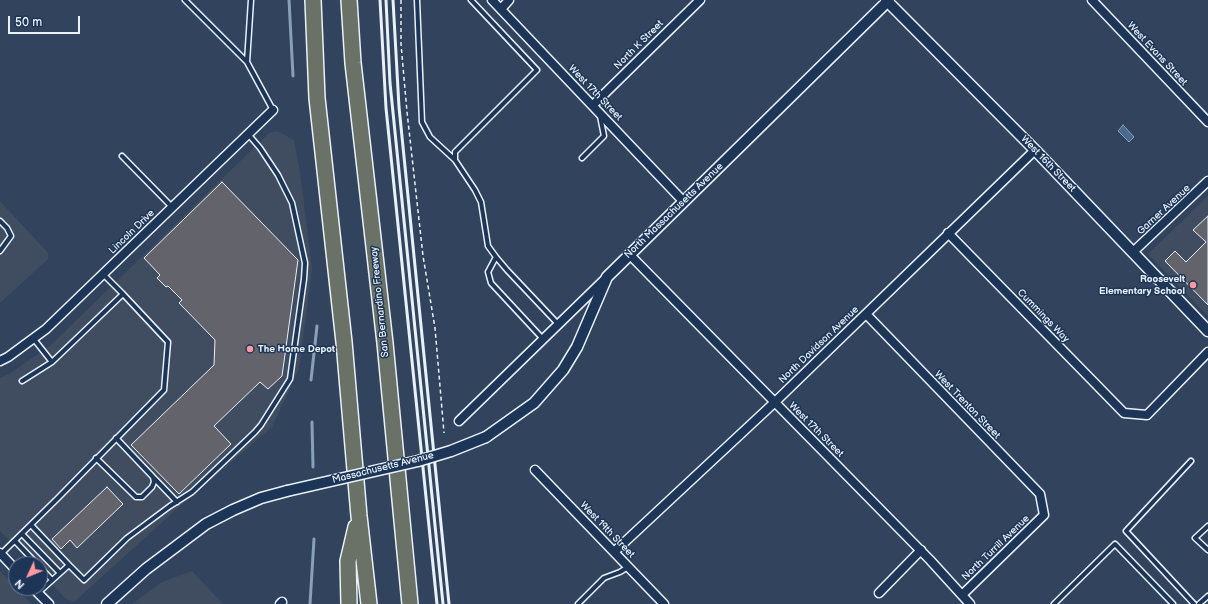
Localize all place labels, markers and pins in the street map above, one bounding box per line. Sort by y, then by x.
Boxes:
place label: Roosevelt Elementary School [1099,273,1185,296]
marker: Roosevelt Elementary School [1188,280,1198,290]
place label: The Home Depot [258,343,335,355]
marker: The Home Depot [245,344,255,354]

